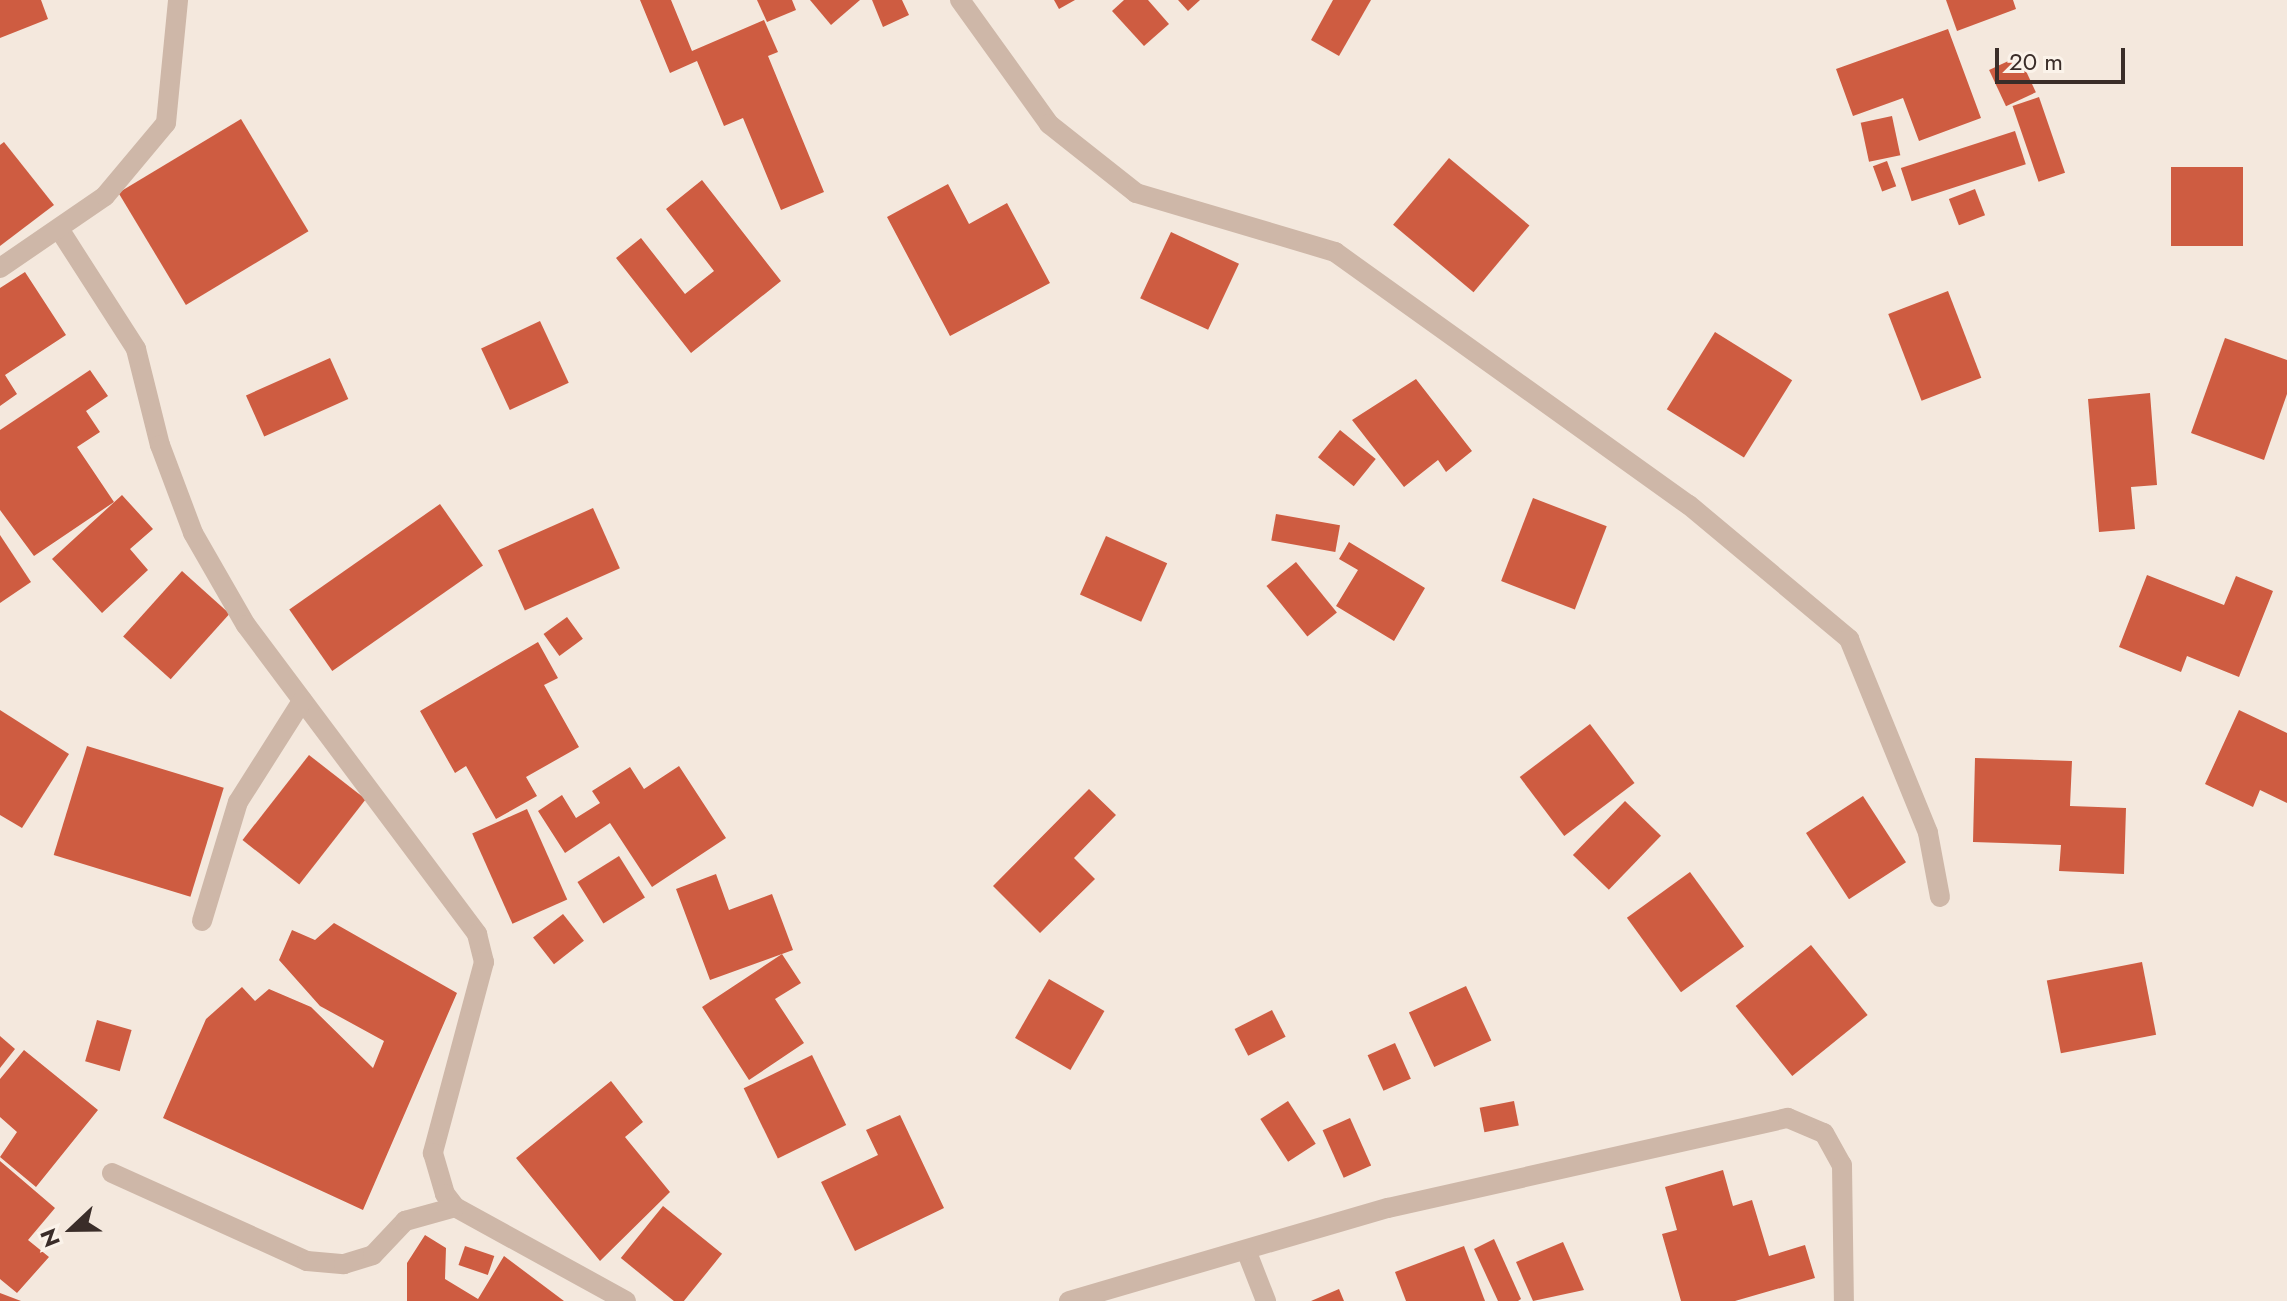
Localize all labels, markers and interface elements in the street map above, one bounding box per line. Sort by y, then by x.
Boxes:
scale bar [1999,32,2129,82]
text: 20 m [2009,44,2063,79]
north arrow [32,1189,112,1269]
text: N [32,1224,68,1252]

